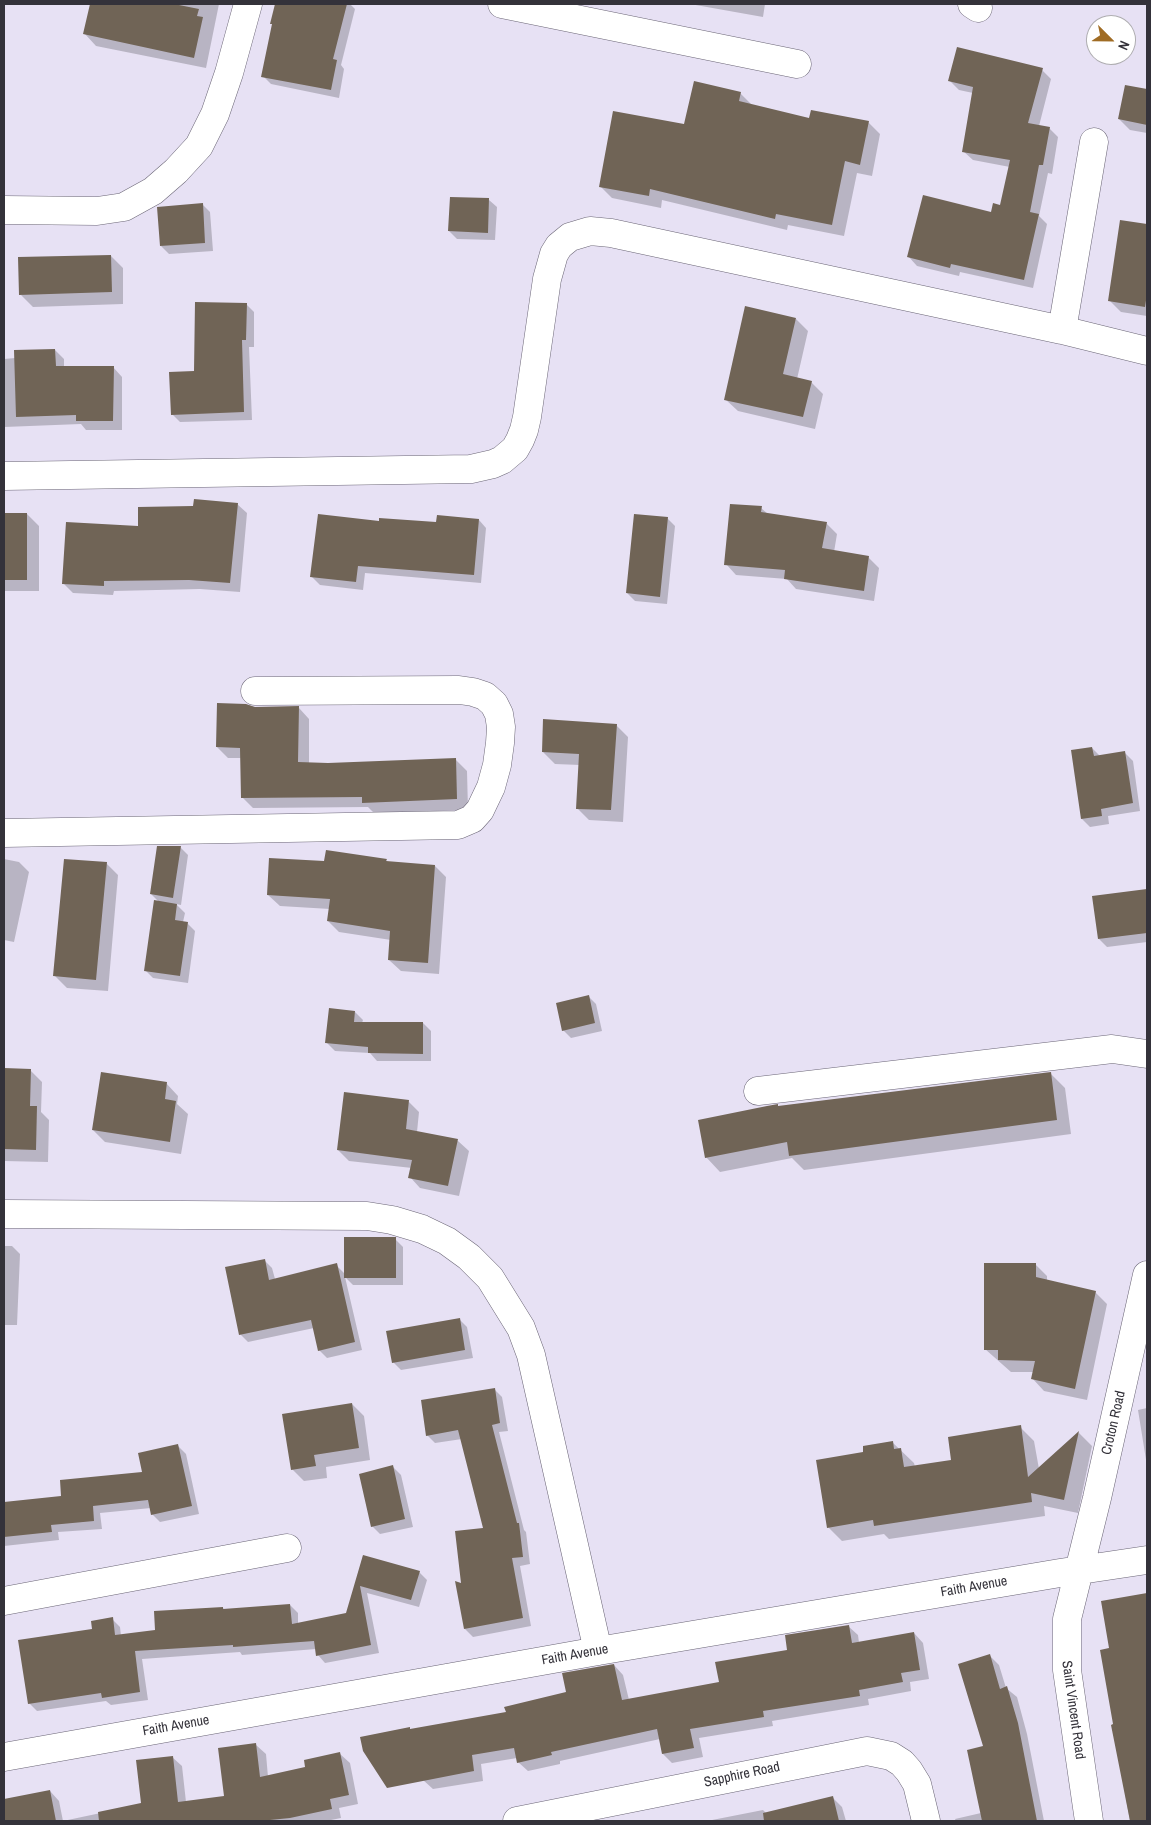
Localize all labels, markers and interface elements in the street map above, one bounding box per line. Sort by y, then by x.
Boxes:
north arrow [1086,15,1136,65]
text: N [1114,38,1134,53]
street label: Croton Road [1098,1389,1130,1457]
street label: Faith Avenue [939,1573,1009,1601]
street label: Faith Avenue [540,1641,610,1669]
street label: Saint Vincent Road [1058,1660,1088,1760]
street label: Faith Avenue [141,1712,211,1740]
street label: Sapphire Road [702,1759,782,1791]

